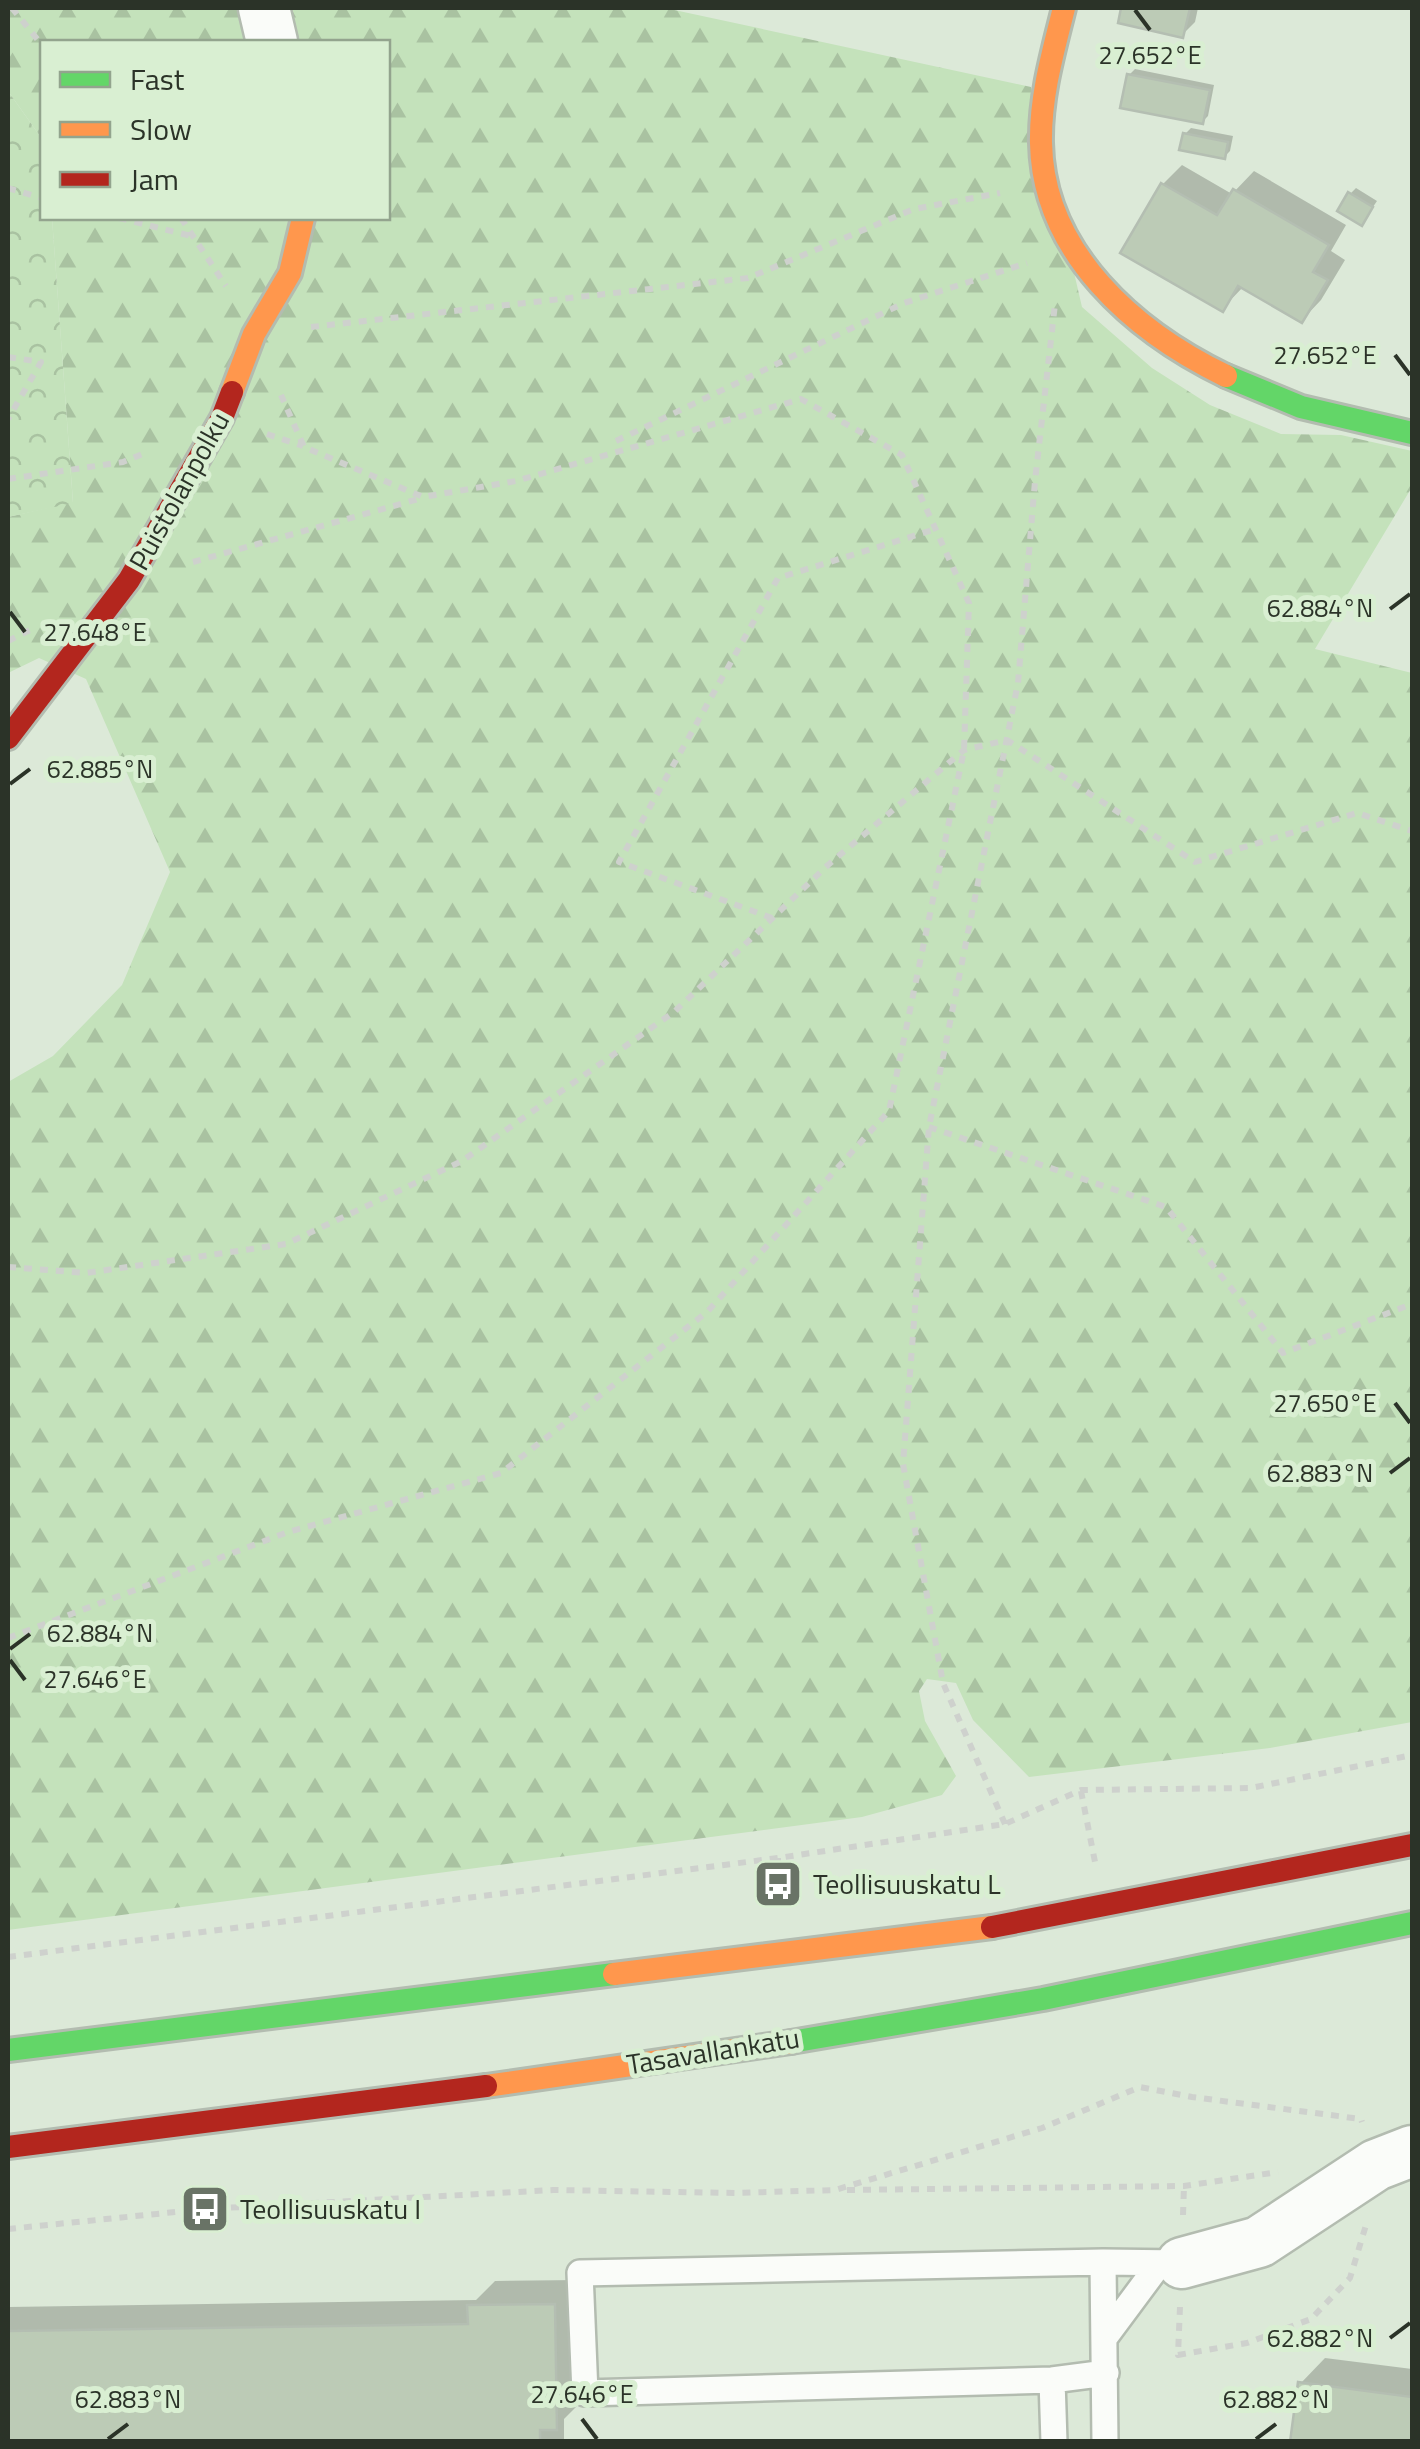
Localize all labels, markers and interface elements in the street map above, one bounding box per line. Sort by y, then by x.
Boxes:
text: 27.652°E [1098,36,1202,74]
legend [40,40,390,220]
text: Fast [130,56,185,102]
text: Slow [130,106,192,152]
text: Jam [130,156,179,202]
text: 27.652°E [1273,336,1377,374]
street label: Puistolanpolku [117,404,240,578]
text: 62.884°N [1267,589,1373,627]
text: 27.648°E [43,613,147,651]
text: 62.885°N [47,750,153,788]
text: 27.650°E [1273,1384,1377,1422]
text: 62.883°N [1267,1454,1373,1492]
text: 62.884°N [47,1614,153,1652]
text: 27.646°E [43,1660,147,1698]
bus stop icon: Teollisuuskatu L [752,1858,804,1910]
place label: Teollisuuskatu L [813,1862,1001,1905]
street label: Tasavallankatu [623,2016,802,2085]
bus stop icon: Teollisuuskatu I [179,2183,231,2235]
place label: Teollisuuskatu I [240,2187,421,2230]
text: 62.882°N [1267,2319,1373,2357]
text: 27.646°E [530,2375,634,2413]
text: 62.883°N [75,2380,181,2418]
text: 62.882°N [1223,2380,1329,2418]

